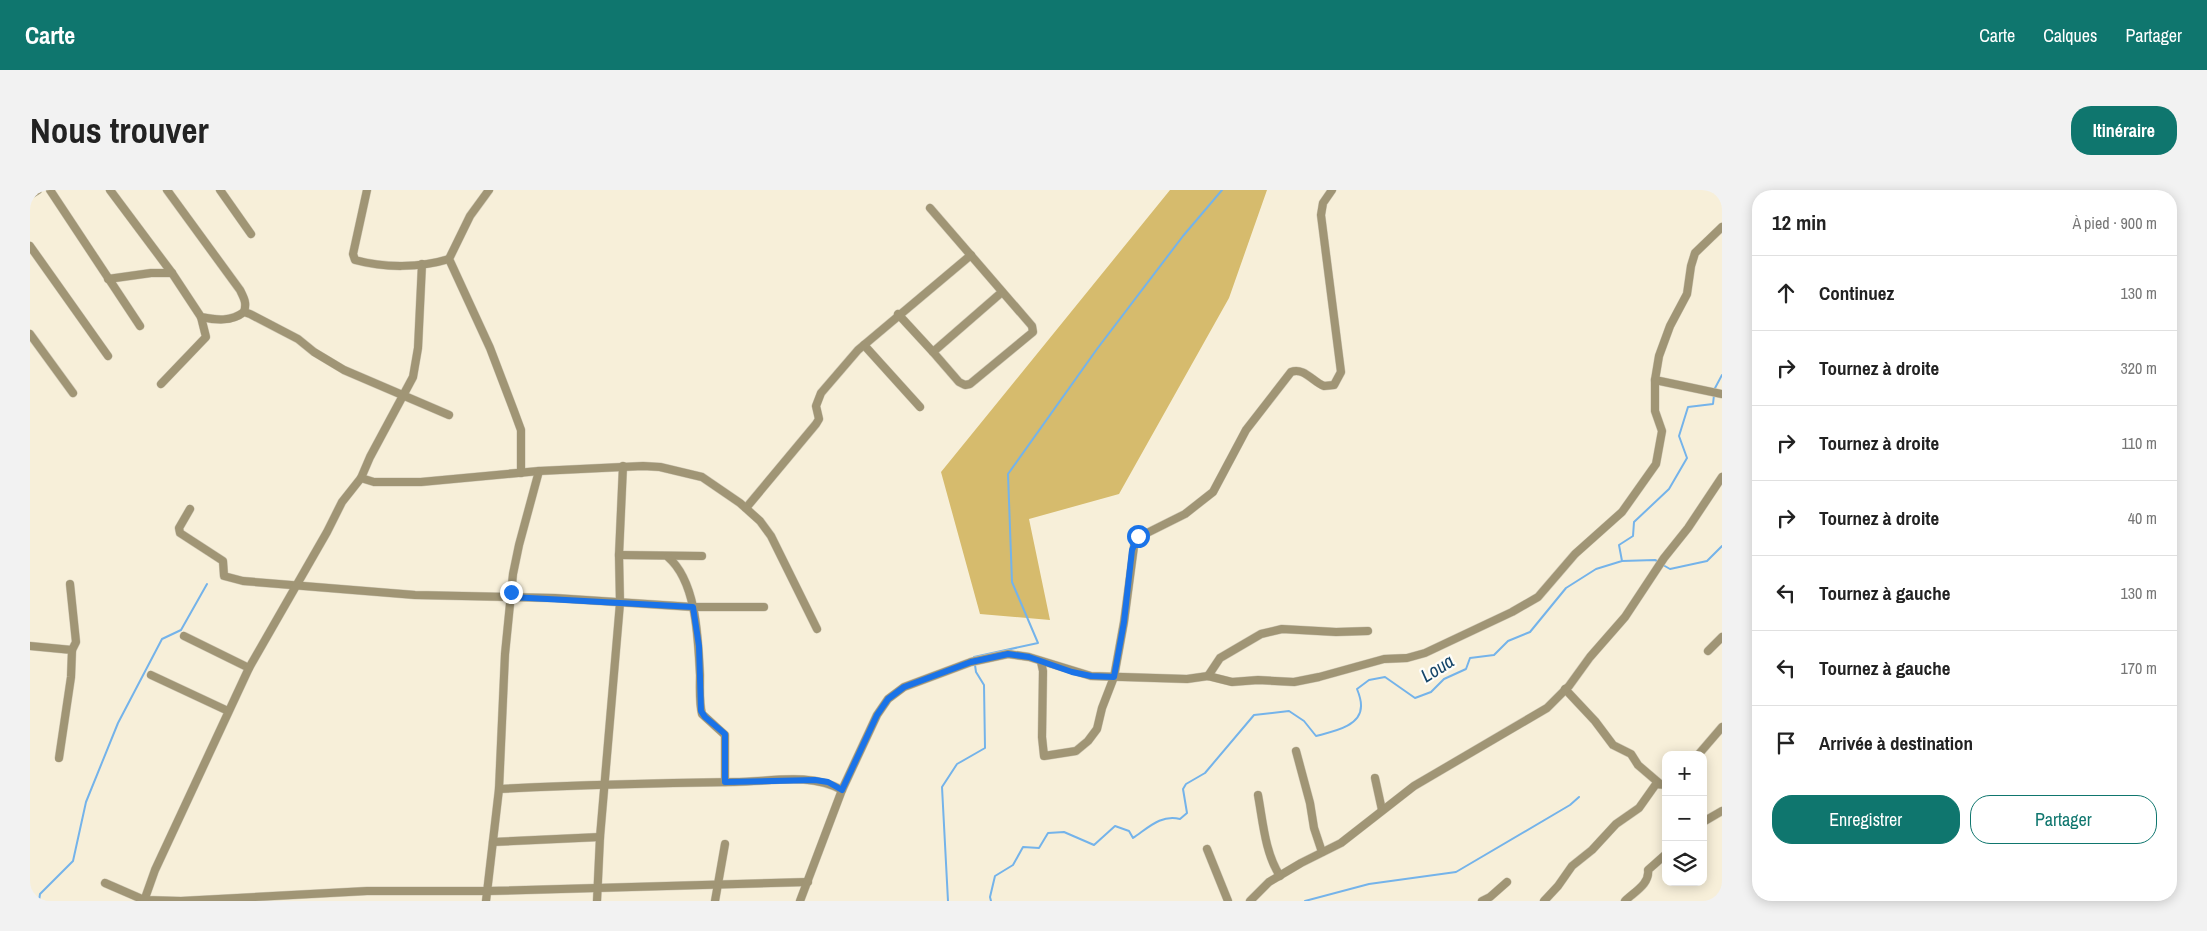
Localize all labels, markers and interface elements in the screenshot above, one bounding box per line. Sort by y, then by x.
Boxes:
text: Carte [25,19,75,51]
text: Carte [1979,23,2015,48]
text: Calques [2043,23,2097,48]
text: Partager [2125,23,2182,48]
button: Itinéraire [2071,106,2177,155]
text: Nous trouver [30,107,209,154]
text: 12 min [1772,208,1827,237]
text: À pied · 900 m [2072,212,2157,234]
icon: ahead [1772,279,1800,307]
text: Continuez [1819,280,1894,306]
text: 130 m [2121,282,2157,304]
icon: right [1772,354,1800,382]
text: Tournez à droite [1819,355,1939,381]
text: 320 m [2121,357,2157,379]
icon: right [1772,429,1800,457]
text: Tournez à droite [1819,430,1939,456]
text: 110 m [2121,432,2157,454]
icon: right [1772,504,1800,532]
text: Tournez à droite [1819,505,1939,531]
text: 40 m [2128,507,2157,529]
route start [1127,525,1150,548]
icon: left [1772,579,1800,607]
text: Tournez à gauche [1819,580,1950,606]
route end [500,581,523,604]
text: 130 m [2121,582,2157,604]
water label: Loua [1415,648,1459,688]
icon: left [1772,654,1800,682]
text: Tournez à gauche [1819,655,1950,681]
text: 170 m [2121,657,2157,679]
icon: arrive [1772,729,1800,757]
text: Arrivée à destination [1819,730,1973,756]
map controls [1662,751,1707,886]
button: + [1662,751,1707,796]
button: Enregistrer [1772,795,1960,844]
button: Partager [1970,795,2157,844]
button: − [1662,796,1707,841]
button: layers [1662,841,1707,886]

